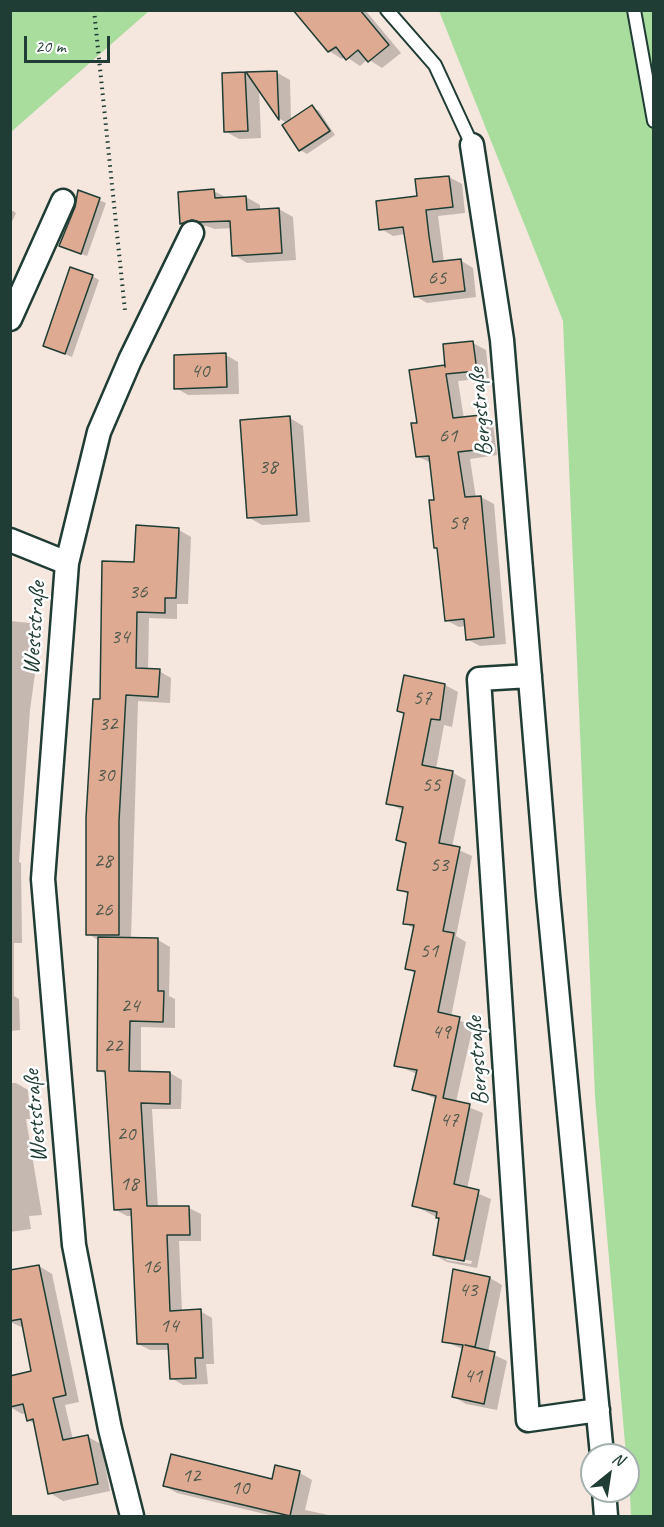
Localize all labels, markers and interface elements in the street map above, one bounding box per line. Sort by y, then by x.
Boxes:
scale bar [27,24,112,62]
text: 20 m [35,35,66,57]
house number: 65 [428,265,446,291]
house number: 40 [191,358,209,384]
street label: Bergstraße [463,366,499,458]
house number: 61 [439,423,457,449]
house number: 38 [259,454,277,480]
house number: 59 [449,510,467,536]
house number: 36 [129,579,147,605]
street label: Weststraße [17,581,53,675]
house number: 34 [111,624,129,650]
house number: 57 [413,685,431,711]
house number: 32 [99,711,117,737]
house number: 30 [96,762,114,788]
house number: 55 [422,772,440,798]
house number: 28 [94,848,112,874]
house number: 53 [430,852,448,878]
house number: 26 [94,897,112,923]
house number: 51 [420,938,438,964]
house number: 24 [121,993,139,1019]
street label: Bergstraße [461,1016,495,1106]
house number: 49 [432,1019,450,1045]
house number: 22 [104,1033,122,1059]
street label: Weststraße [18,1068,54,1164]
house number: 47 [440,1107,458,1133]
house number: 20 [117,1121,135,1147]
house number: 18 [120,1171,138,1197]
house number: 16 [142,1254,160,1280]
house number: 43 [459,1277,477,1303]
house number: 14 [160,1313,178,1339]
house number: 41 [464,1363,482,1389]
north arrow [580,1443,640,1503]
text: N [609,1448,627,1470]
house number: 12 [182,1463,200,1489]
house number: 10 [231,1475,249,1501]

